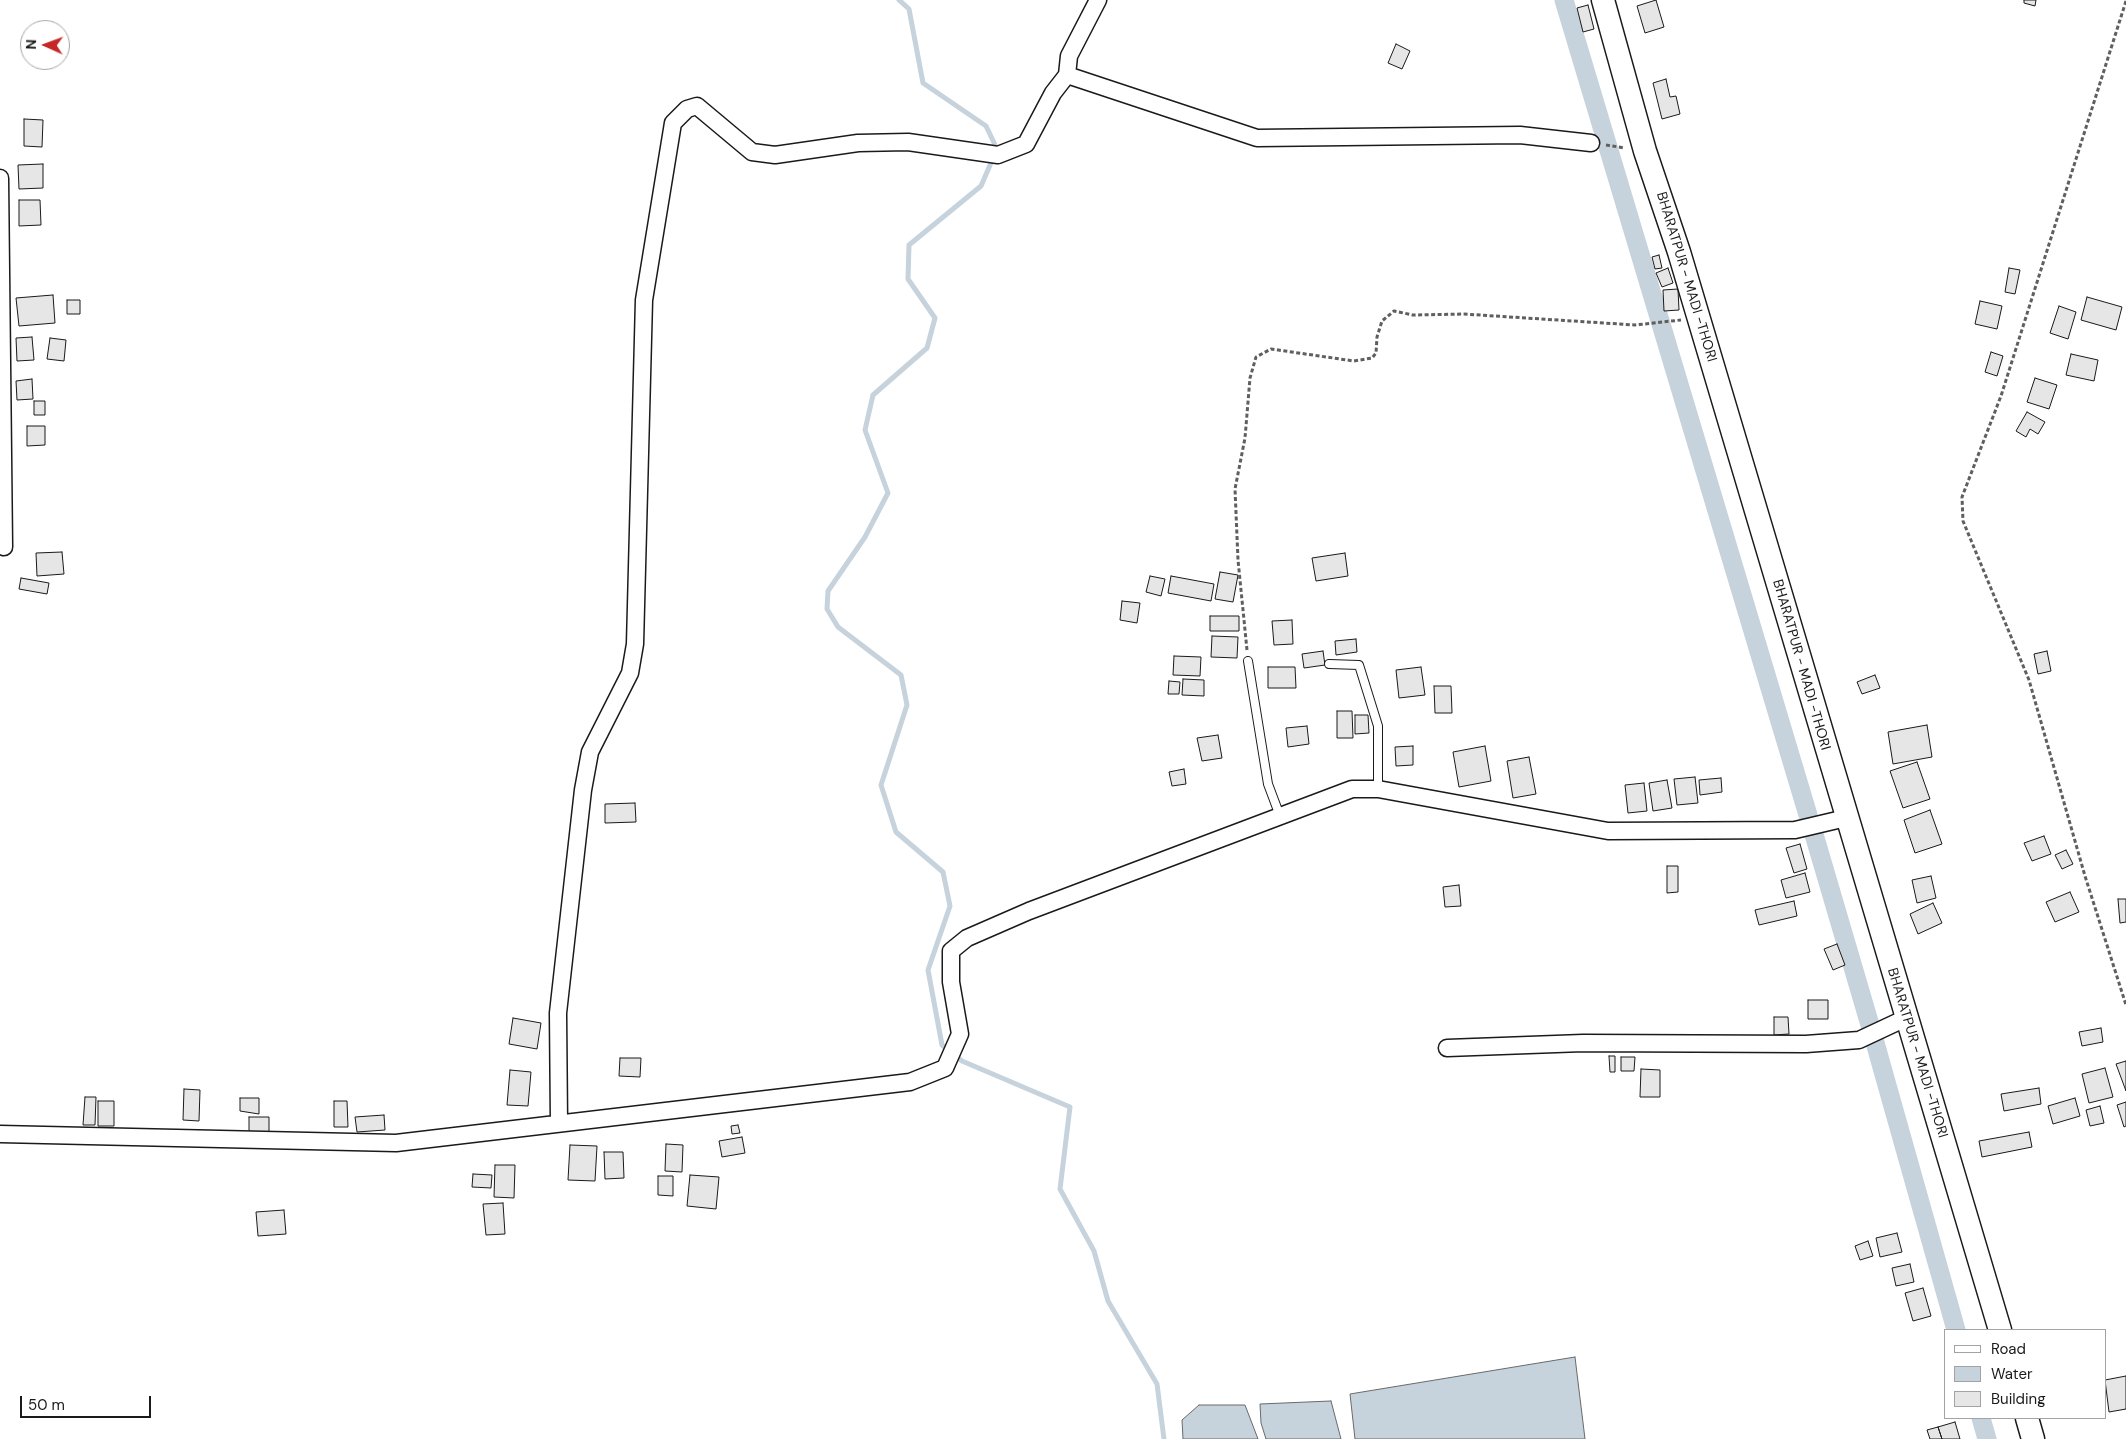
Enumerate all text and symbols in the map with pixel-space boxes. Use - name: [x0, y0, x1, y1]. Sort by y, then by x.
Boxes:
- north arrow: [20, 20, 70, 70]
- text: N: [22, 39, 40, 50]
- street label: BHARATPUR - MADI -THORI: [1652, 190, 1720, 364]
- street label: BHARATPUR - MADI -THORI: [1769, 578, 1833, 752]
- street label: BHARATPUR - MADI -THORI: [1883, 966, 1951, 1140]
- legend: [1944, 1329, 2106, 1419]
- text: Road: [1991, 1339, 2026, 1359]
- text: Water: [1991, 1364, 2032, 1384]
- scale bar: [22, 1386, 154, 1418]
- text: Building: [1991, 1389, 2046, 1409]
- text: 50 m: [28, 1395, 65, 1415]

